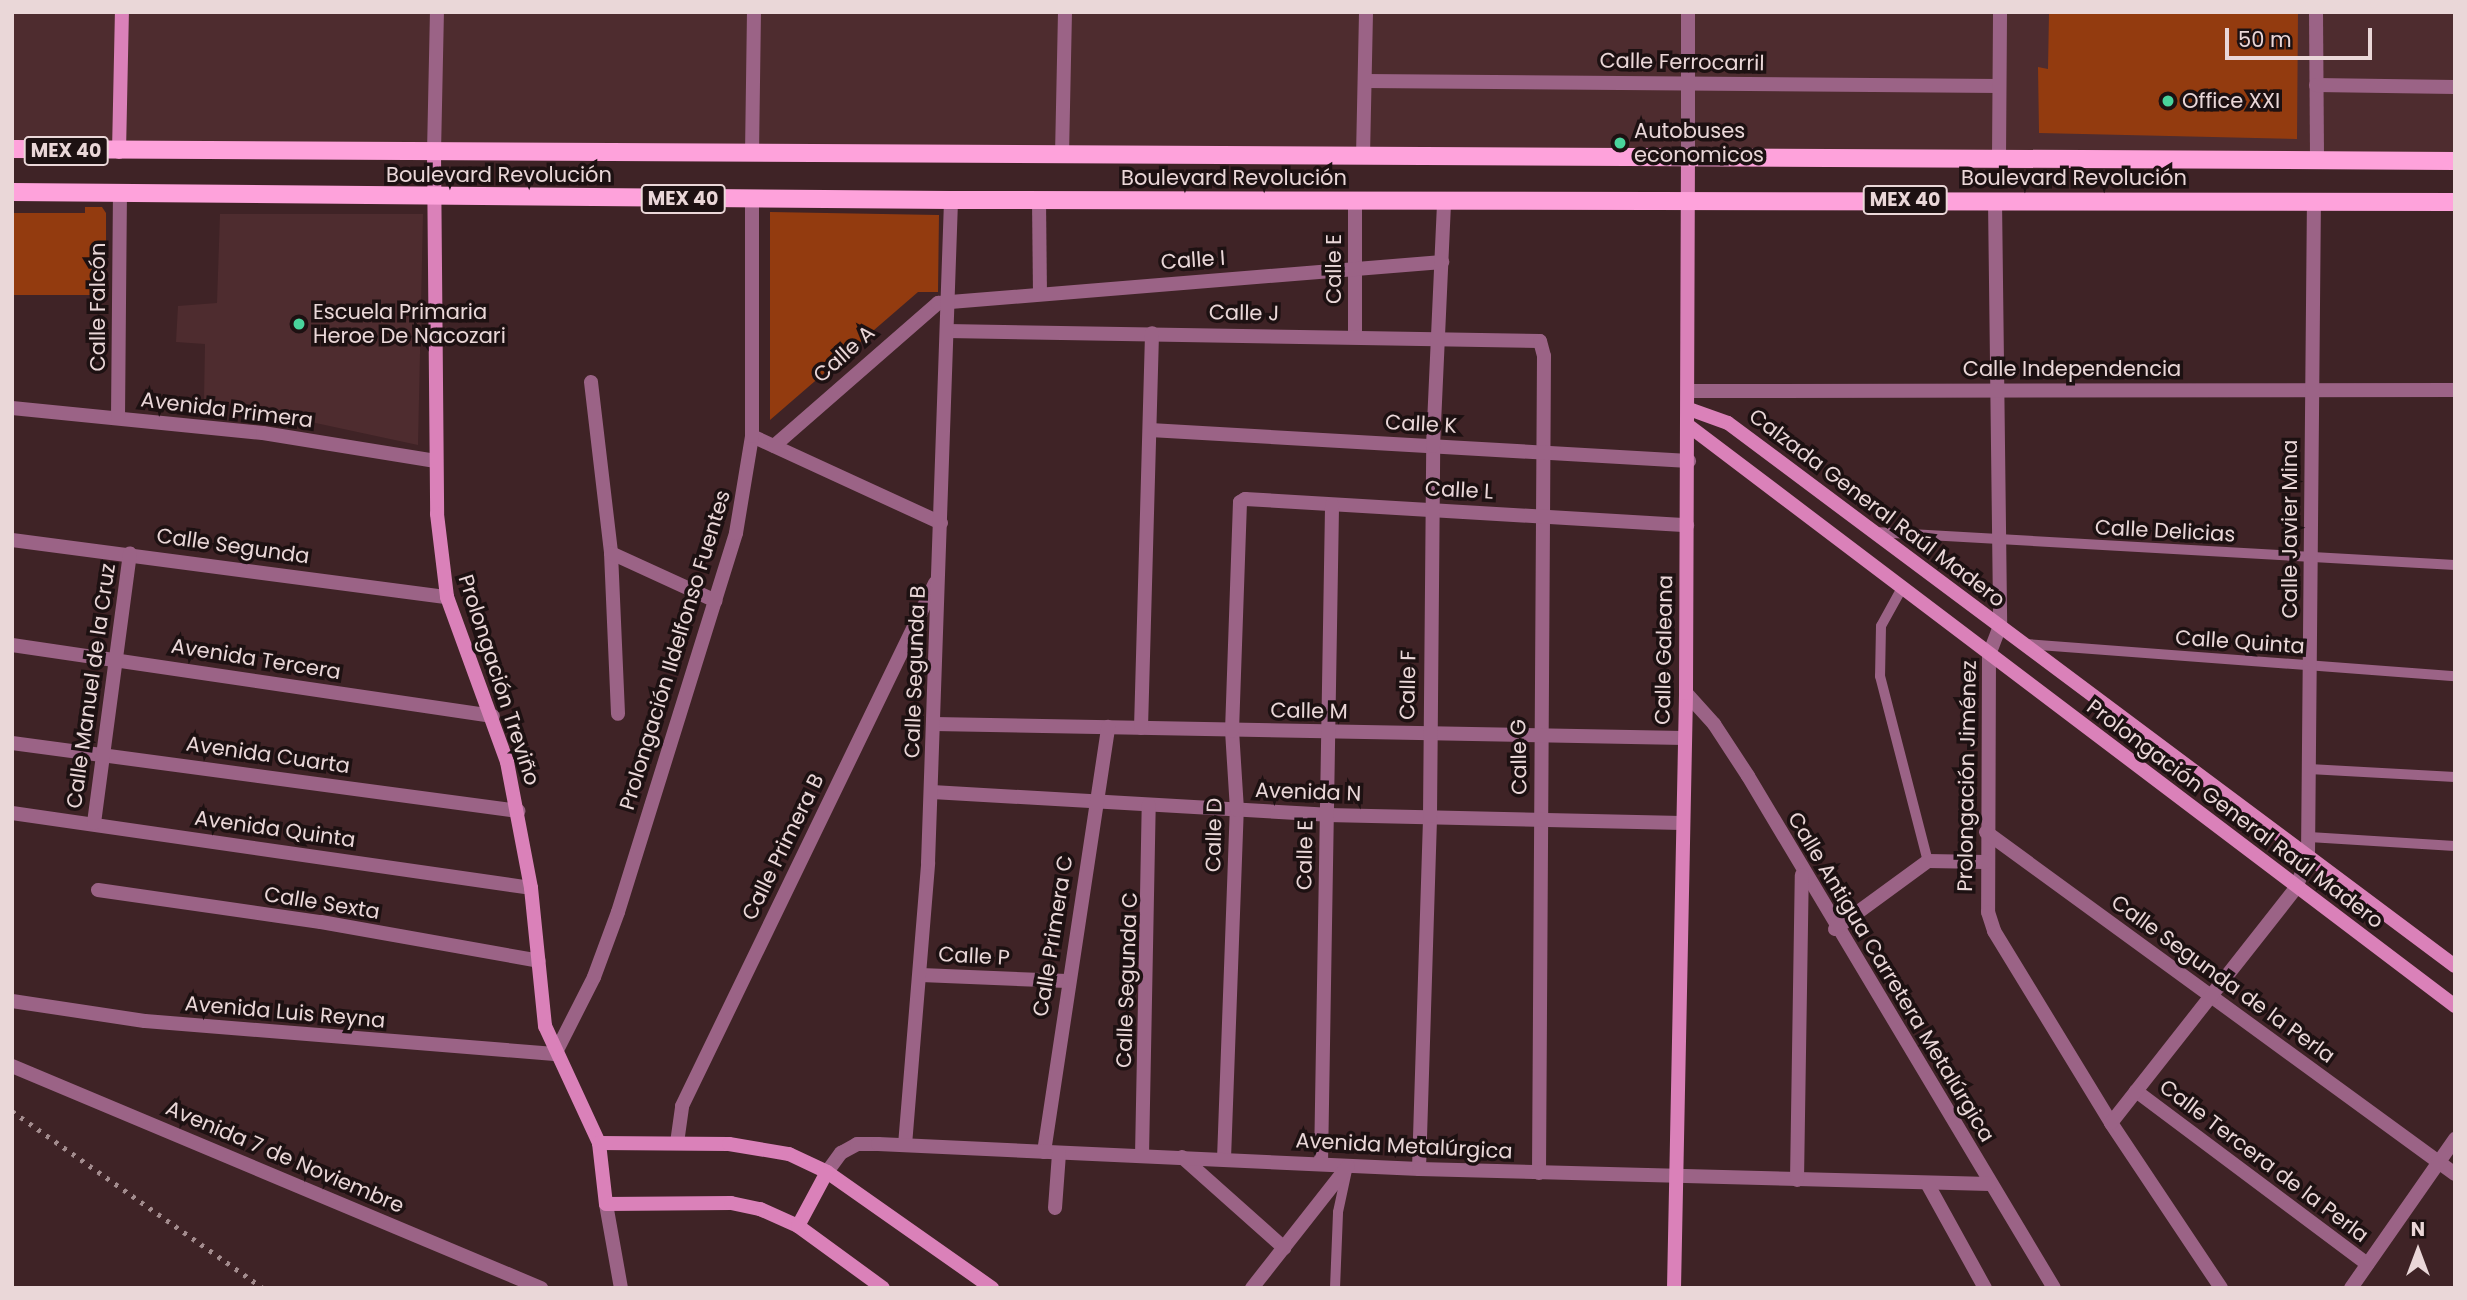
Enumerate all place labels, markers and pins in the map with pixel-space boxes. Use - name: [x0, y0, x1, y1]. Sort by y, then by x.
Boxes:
- place label: Office XXI: [2182, 88, 2280, 114]
- marker: Office XXI: [2160, 93, 2176, 109]
- place label: Autobuses economicos: [1634, 118, 1764, 168]
- marker: Autobuses economicos: [1612, 135, 1628, 151]
- place label: Escuela Primaria Heroe De Nacozari: [313, 299, 506, 349]
- marker: Escuela Primaria Heroe De Nacozari: [291, 316, 307, 332]

